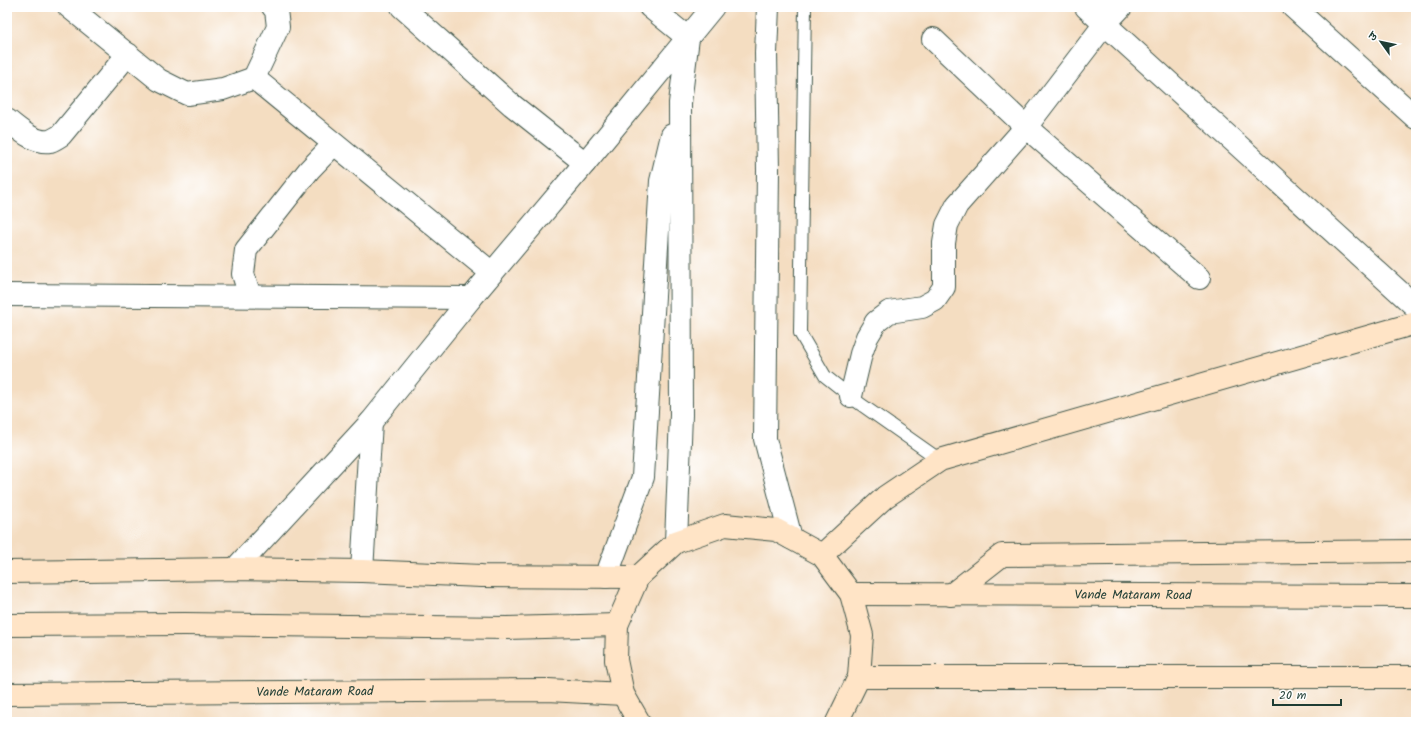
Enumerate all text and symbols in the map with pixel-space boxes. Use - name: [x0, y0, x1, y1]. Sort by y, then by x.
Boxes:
- north arrow: [1361, 22, 1401, 62]
- text: उ: [1364, 28, 1384, 45]
- street label: Vande Mataram Road: [1074, 584, 1192, 606]
- street label: Vande Mataram Road: [256, 681, 374, 703]
- scale bar: [1273, 681, 1341, 707]
- text: 20 m: [1279, 686, 1307, 705]

